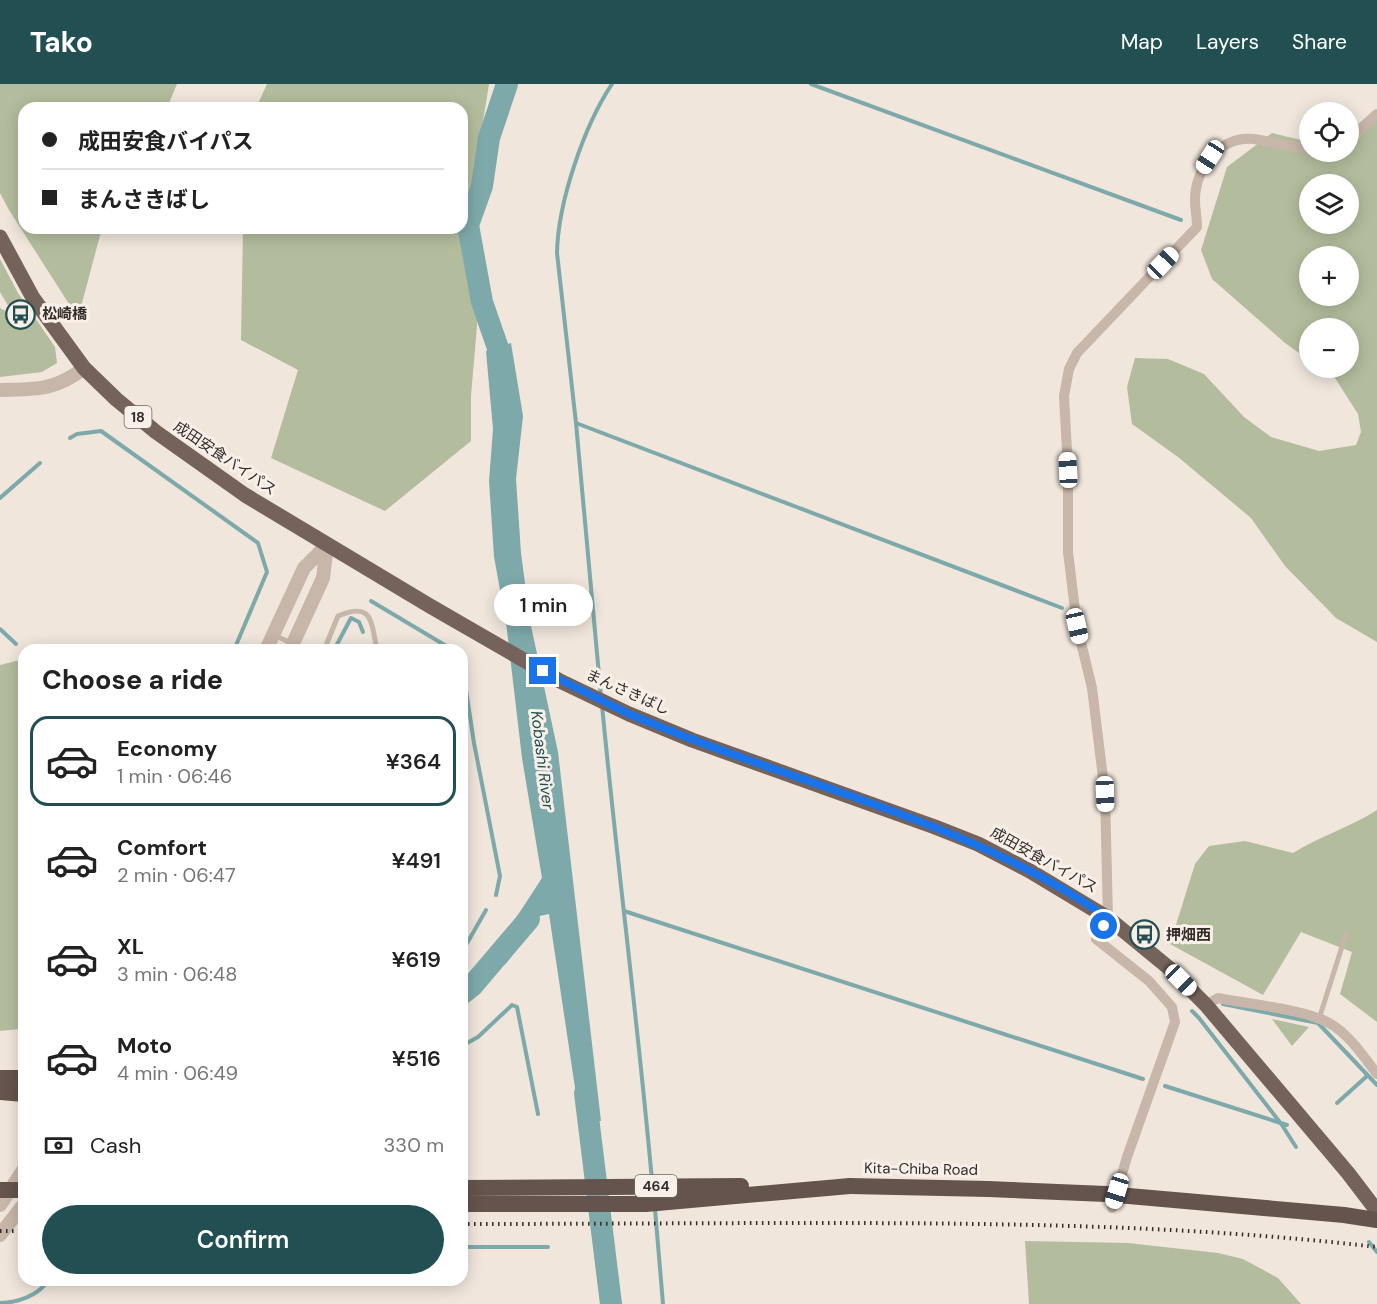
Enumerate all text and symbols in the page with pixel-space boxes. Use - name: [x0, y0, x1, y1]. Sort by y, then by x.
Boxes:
- text: Tako: [30, 24, 93, 61]
- text: Map: [1121, 28, 1163, 56]
- text: Layers: [1196, 28, 1259, 56]
- text: Share: [1292, 28, 1347, 56]
- map controls: [1299, 102, 1359, 378]
- button: locate: [1299, 102, 1359, 162]
- text: 成田安食バイパス: [78, 127, 254, 156]
- car: [1193, 137, 1227, 177]
- button: layers: [1299, 174, 1359, 234]
- text: まんさきばし: [78, 185, 210, 214]
- car: [1144, 244, 1182, 282]
- button: +: [1299, 246, 1359, 306]
- bus stop icon: 松崎橋: [5, 298, 37, 330]
- place label: 松崎橋: [42, 304, 88, 324]
- button: −: [1299, 318, 1359, 378]
- road number: 18: [124, 406, 152, 428]
- street label: 成田安食バイパス: [170, 416, 280, 500]
- car: [1058, 452, 1078, 488]
- callout: 1 min: [494, 584, 592, 626]
- text: 1 min: [520, 592, 567, 618]
- car: [1064, 606, 1090, 646]
- route end: [529, 657, 556, 684]
- text: Choose a ride: [42, 662, 223, 697]
- street label: まんさきばし: [583, 665, 673, 719]
- water label: Kobashi River: [526, 709, 559, 812]
- icon: car: [45, 734, 99, 788]
- text: Economy: [117, 734, 217, 763]
- text: ¥364: [386, 747, 441, 776]
- text: 1 min · 06:46: [117, 763, 232, 789]
- car: [1095, 776, 1115, 812]
- street label: 成田安食バイパス: [987, 822, 1101, 898]
- icon: car: [45, 833, 99, 887]
- text: Comfort: [117, 833, 207, 862]
- text: ¥491: [392, 846, 441, 875]
- text: 2 min · 06:47: [117, 862, 236, 888]
- route start: [1090, 912, 1117, 939]
- bus stop icon: 押畑西: [1129, 919, 1161, 951]
- place label: 押畑西: [1166, 925, 1211, 945]
- icon: car: [45, 932, 99, 986]
- text: XL: [117, 932, 144, 961]
- text: ¥619: [391, 945, 441, 974]
- text: 3 min · 06:48: [117, 961, 237, 987]
- car: [1162, 961, 1200, 999]
- icon: car: [45, 1031, 99, 1085]
- text: Moto: [117, 1031, 172, 1060]
- text: ¥516: [392, 1044, 441, 1073]
- text: 4 min · 06:49: [117, 1060, 238, 1086]
- icon: cash: [42, 1129, 75, 1162]
- text: Cash: [90, 1131, 141, 1160]
- text: 330 m: [384, 1132, 444, 1158]
- street label: Kita-Chiba Road: [864, 1158, 978, 1180]
- car: [1103, 1171, 1131, 1211]
- road number: 464: [635, 1175, 677, 1197]
- button: Confirm: [42, 1205, 444, 1274]

